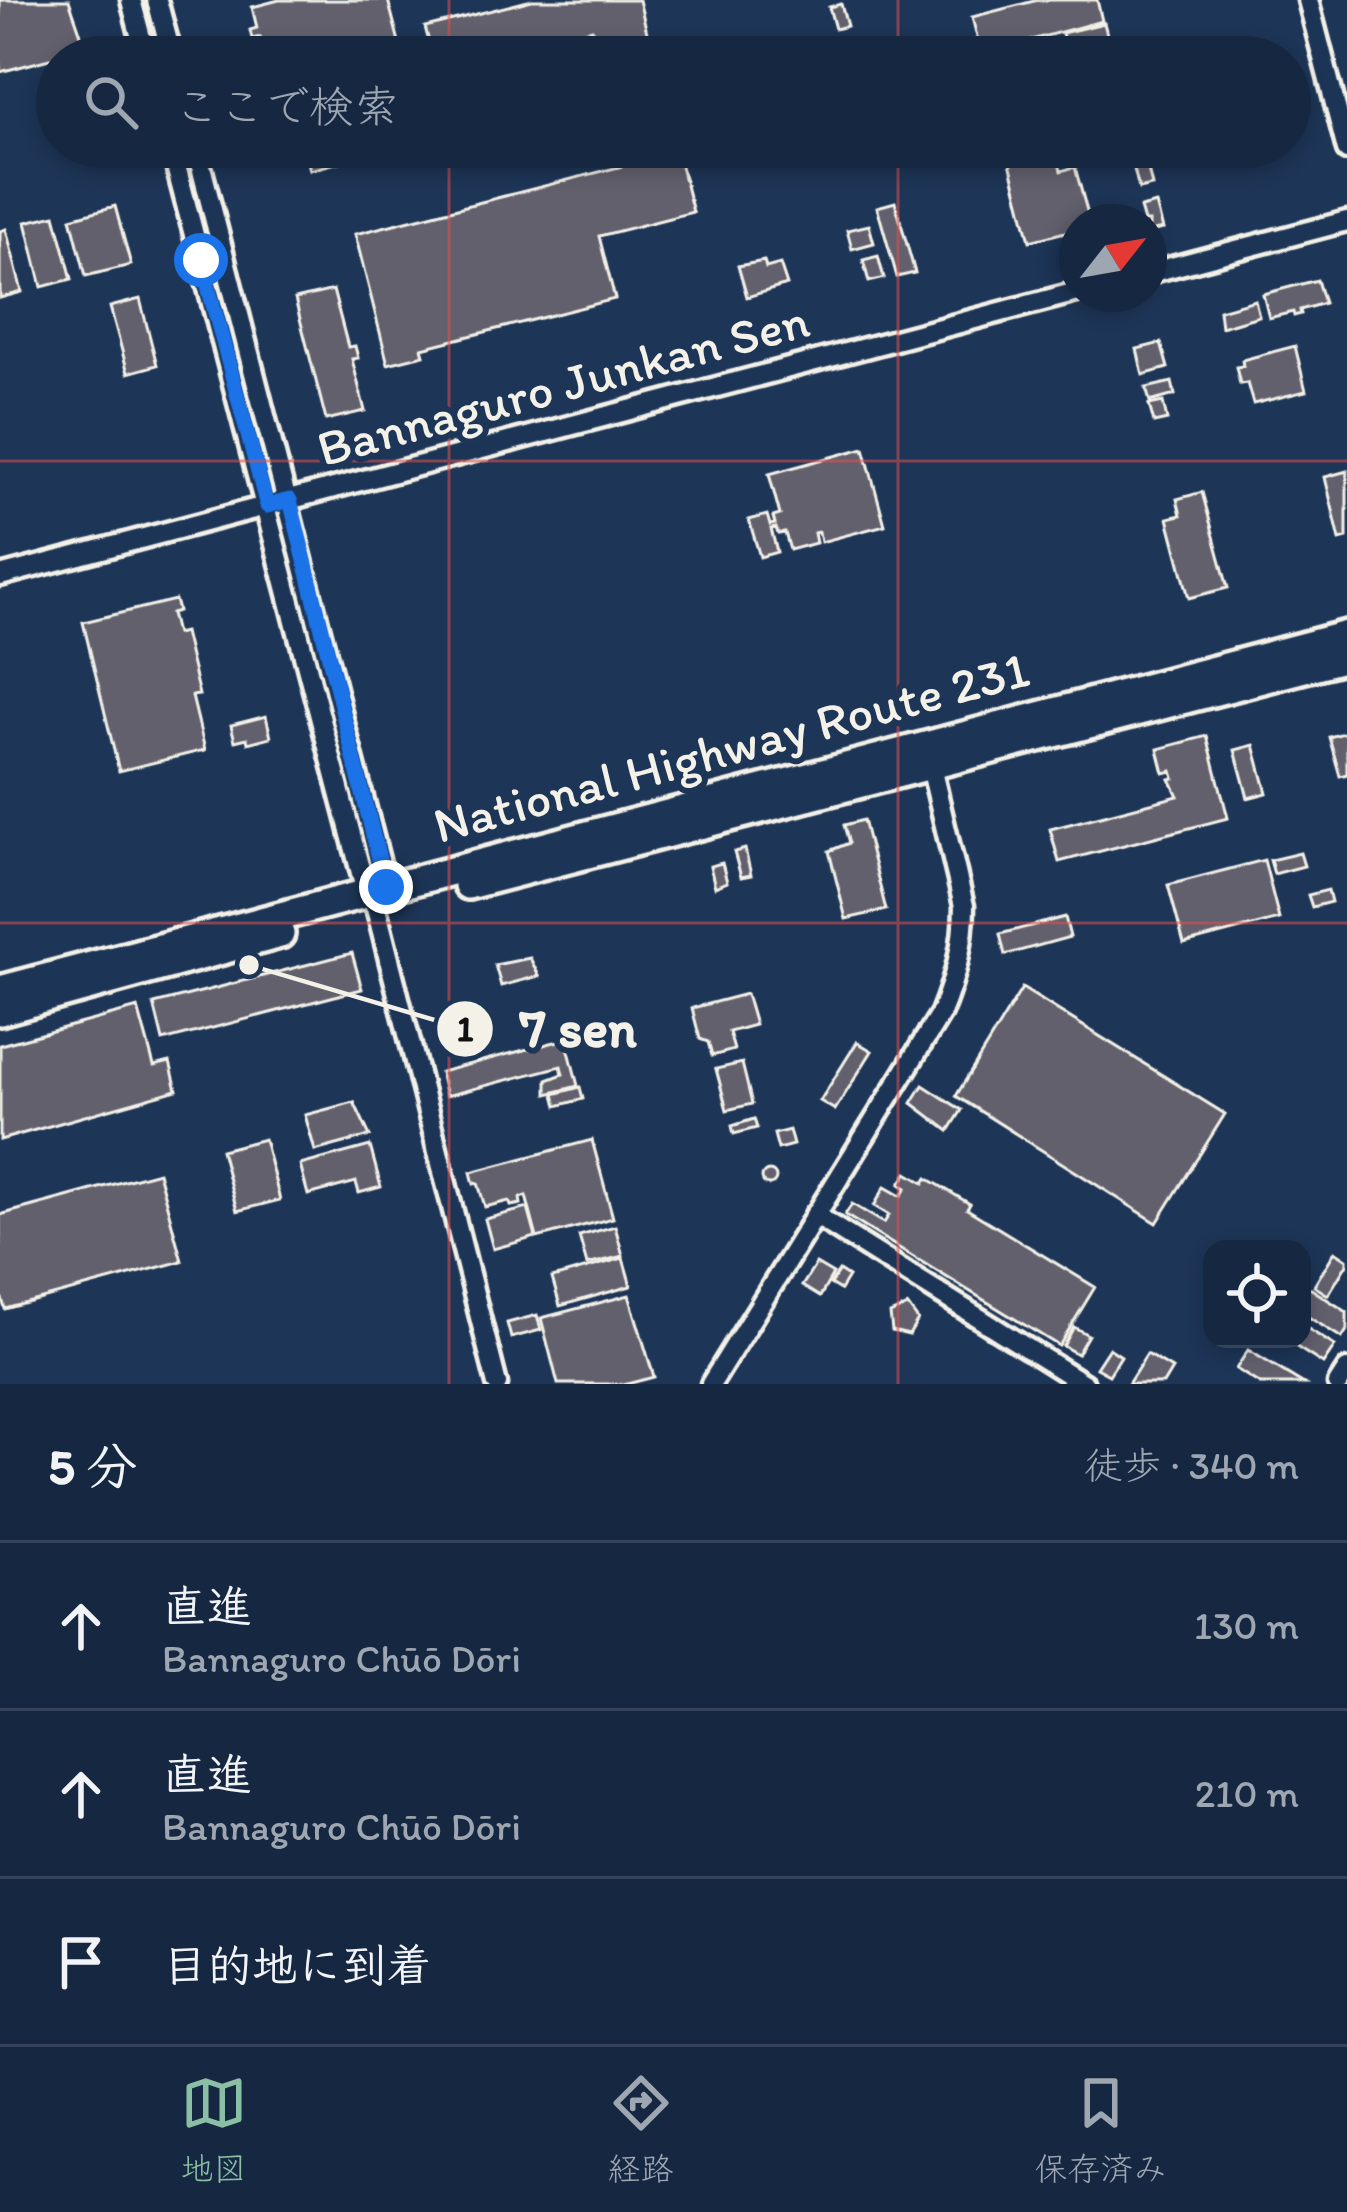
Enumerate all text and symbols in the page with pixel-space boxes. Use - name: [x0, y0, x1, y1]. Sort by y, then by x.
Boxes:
- search box: [36, 36, 1311, 168]
- icon: search: [78, 69, 144, 135]
- text: ここで検索: [174, 79, 399, 133]
- north arrow: [1059, 204, 1167, 312]
- route start: [174, 233, 228, 287]
- street label: Bannaguro Junkan Sen: [311, 289, 815, 479]
- street label: National Highway Route 231: [427, 638, 1035, 856]
- route end: [359, 860, 413, 914]
- callout: 7 sen: [435, 984, 661, 1074]
- text: 7 sen: [518, 996, 637, 1061]
- text: 1: [457, 1007, 474, 1050]
- map controls: [1203, 1240, 1311, 1348]
- button: locate: [1203, 1240, 1311, 1348]
- text: 5 分: [48, 1436, 137, 1497]
- text: 徒歩 · 340 m: [1084, 1442, 1299, 1489]
- text: 直進: [162, 1579, 252, 1633]
- icon: ahead: [48, 1593, 114, 1659]
- text: 130 m: [1194, 1602, 1299, 1649]
- text: Bannaguro Chūō Dōri: [162, 1635, 521, 1682]
- text: 直進: [162, 1747, 252, 1801]
- icon: ahead: [48, 1761, 114, 1827]
- text: 210 m: [1195, 1770, 1299, 1817]
- text: Bannaguro Chūō Dōri: [162, 1803, 521, 1850]
- icon: arrive: [48, 1929, 114, 1995]
- text: 目的地に到着: [162, 1938, 432, 1992]
- tab: 地図: [181, 2070, 247, 2190]
- tab: 経路: [608, 2070, 674, 2190]
- tab: 保存済み: [1035, 2070, 1167, 2190]

